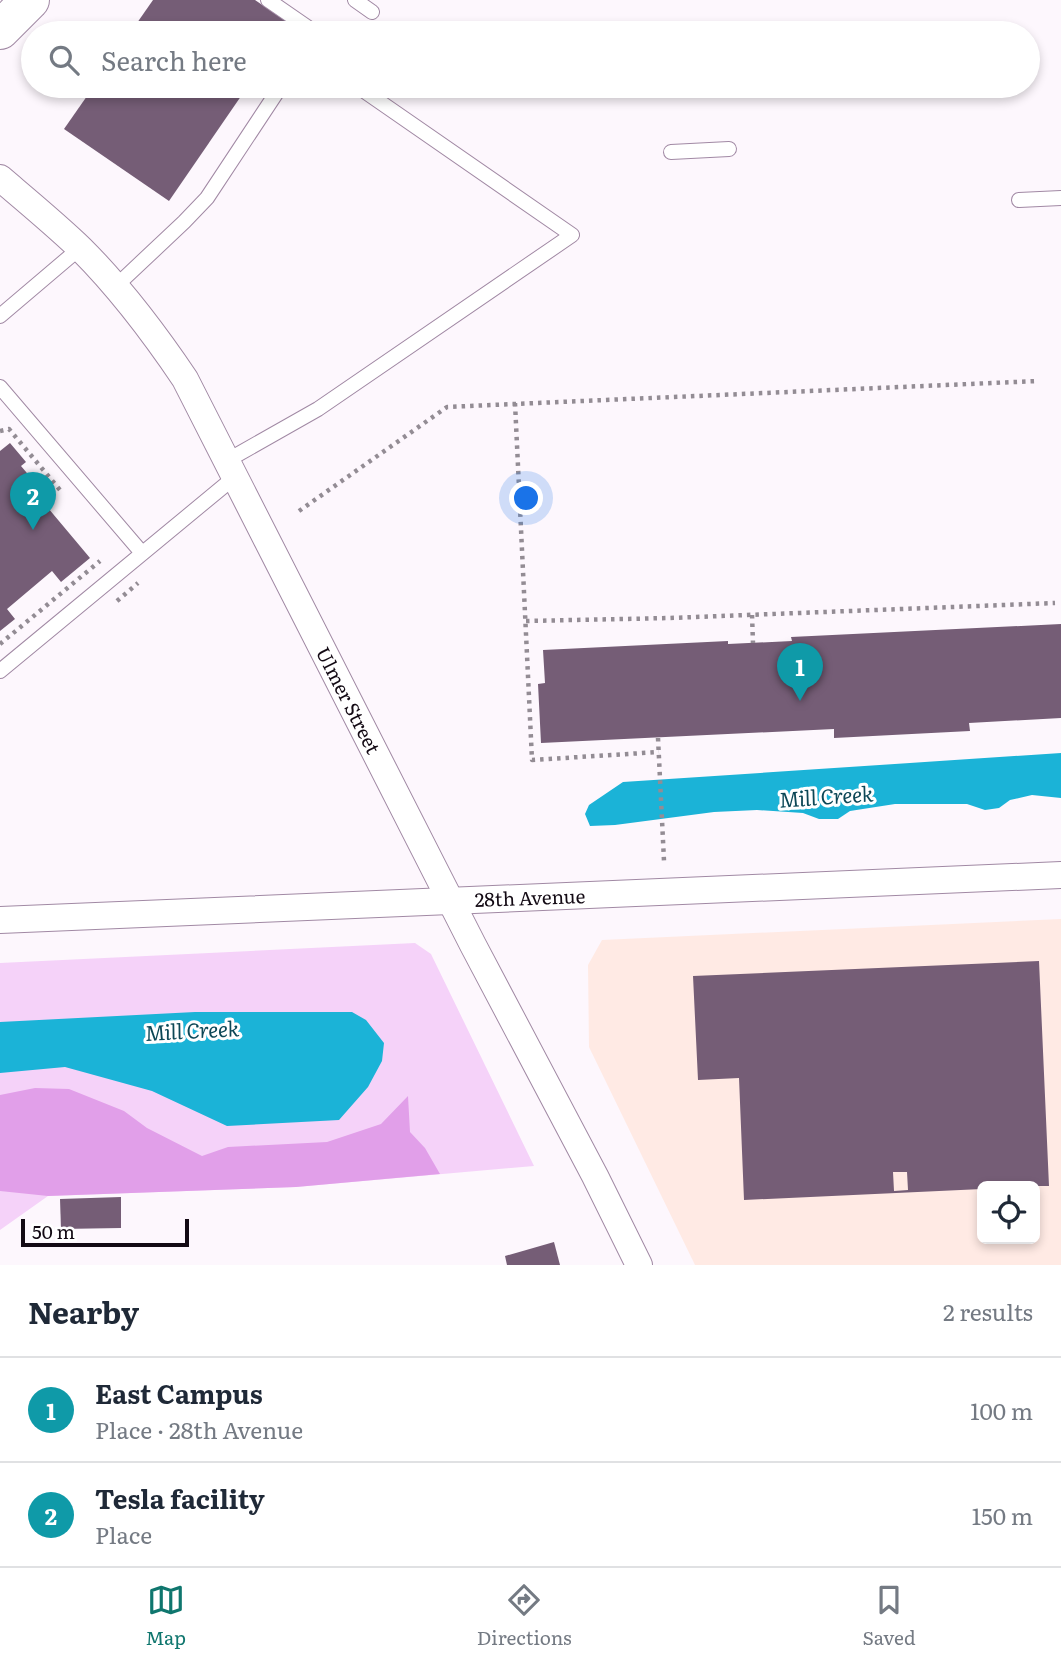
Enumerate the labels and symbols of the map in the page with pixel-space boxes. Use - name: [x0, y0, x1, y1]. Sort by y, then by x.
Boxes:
- pin: 2: [10, 472, 56, 530]
- your location: [509, 481, 543, 515]
- street label: Ulmer Street: [310, 642, 388, 759]
- pin: 1: [777, 643, 823, 701]
- water label: Mill Creek: [778, 776, 875, 814]
- street label: 28th Avenue: [474, 881, 586, 913]
- water label: Mill Creek: [144, 1011, 240, 1047]
- scale bar: [21, 1216, 189, 1248]

